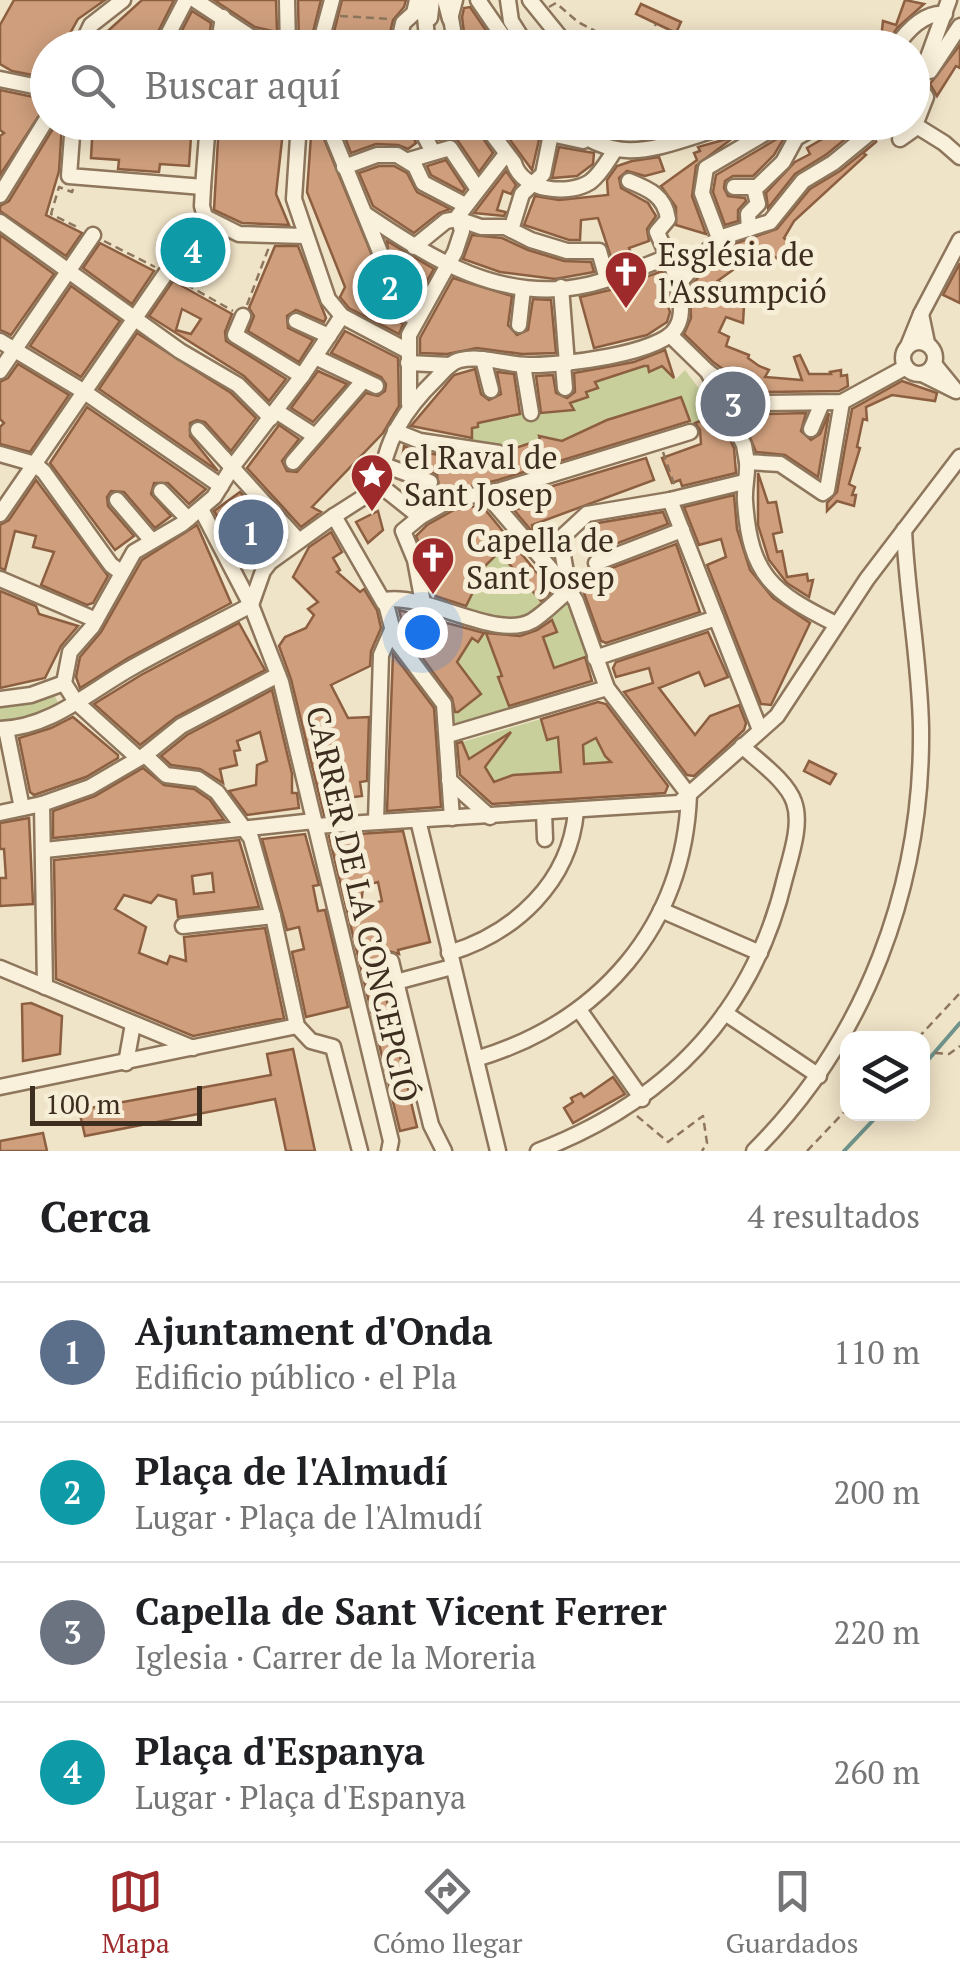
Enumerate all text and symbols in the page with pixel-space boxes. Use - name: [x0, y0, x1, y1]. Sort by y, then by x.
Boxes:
- search box: [30, 30, 930, 140]
- icon: search: [65, 58, 120, 113]
- text: Buscar aquí: [145, 60, 341, 110]
- pin: 4: [160, 212, 226, 288]
- place label: Església de l'Assumpció: [658, 233, 827, 312]
- church icon: Església de l'Assumpció: [603, 249, 649, 310]
- pin: 2: [358, 250, 422, 324]
- pin: 3: [700, 366, 766, 442]
- place label: el Raval de Sant Josep: [404, 436, 558, 515]
- place icon: el Raval de Sant Josep: [349, 452, 395, 513]
- pin: 1: [218, 494, 284, 570]
- place label: Capella de Sant Josep: [466, 519, 615, 598]
- church icon: Capella de Sant Josep: [410, 535, 456, 596]
- your location: [397, 607, 448, 658]
- street label: CARRER DE LA CONCEPCIÓ: [297, 702, 429, 1106]
- map controls: [840, 1031, 930, 1121]
- button: layers: [840, 1031, 930, 1121]
- scale bar: [30, 1081, 202, 1126]
- text: 100 m: [45, 1085, 121, 1122]
- text: Cerca: [40, 1188, 151, 1244]
- text: 4 resultados: [748, 1195, 920, 1237]
- text: Ajuntament d'Onda: [135, 1306, 493, 1356]
- text: 1: [63, 1331, 82, 1373]
- text: 110 m: [833, 1331, 920, 1373]
- text: Edificio público · el Pla: [135, 1356, 457, 1398]
- text: Plaça de l'Almudí: [135, 1446, 448, 1496]
- text: 2: [63, 1471, 82, 1513]
- text: 200 m: [833, 1471, 920, 1513]
- text: Lugar · Plaça de l'Almudí: [135, 1496, 482, 1538]
- text: Capella de Sant Vicent Ferrer: [135, 1586, 667, 1636]
- text: 3: [63, 1611, 82, 1653]
- text: 220 m: [833, 1611, 920, 1653]
- text: Iglesia · Carrer de la Moreria: [135, 1636, 536, 1678]
- text: Plaça d'Espanya: [135, 1726, 425, 1776]
- text: 4: [63, 1751, 82, 1793]
- text: 260 m: [833, 1751, 920, 1793]
- text: Lugar · Plaça d'Espanya: [135, 1776, 466, 1818]
- tab: Mapa: [101, 1864, 170, 1961]
- tab: Cómo llegar: [373, 1864, 523, 1961]
- tab: Guardados: [725, 1864, 859, 1961]

